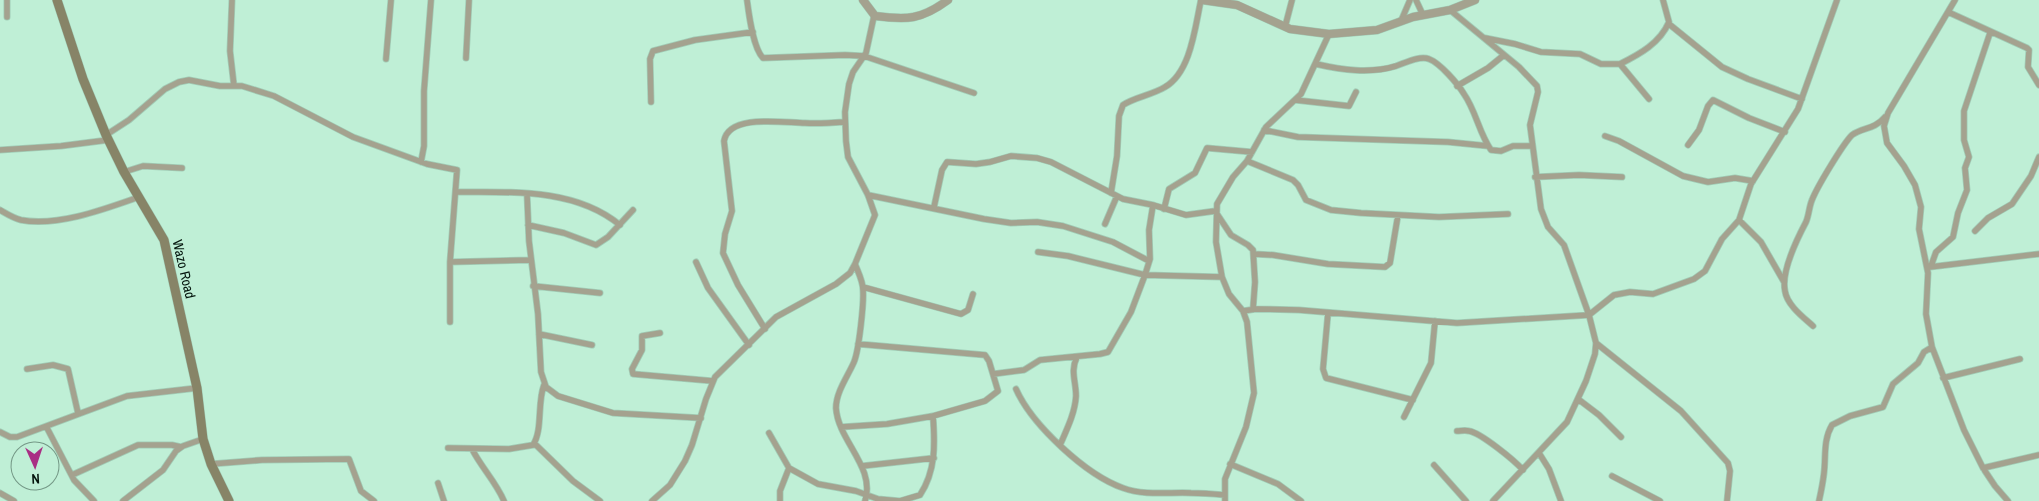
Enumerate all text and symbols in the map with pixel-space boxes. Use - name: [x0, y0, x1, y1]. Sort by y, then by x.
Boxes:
- street label: Wazo Road: [169, 238, 199, 300]
- north arrow: [10, 441, 60, 491]
- text: N: [31, 470, 40, 488]

